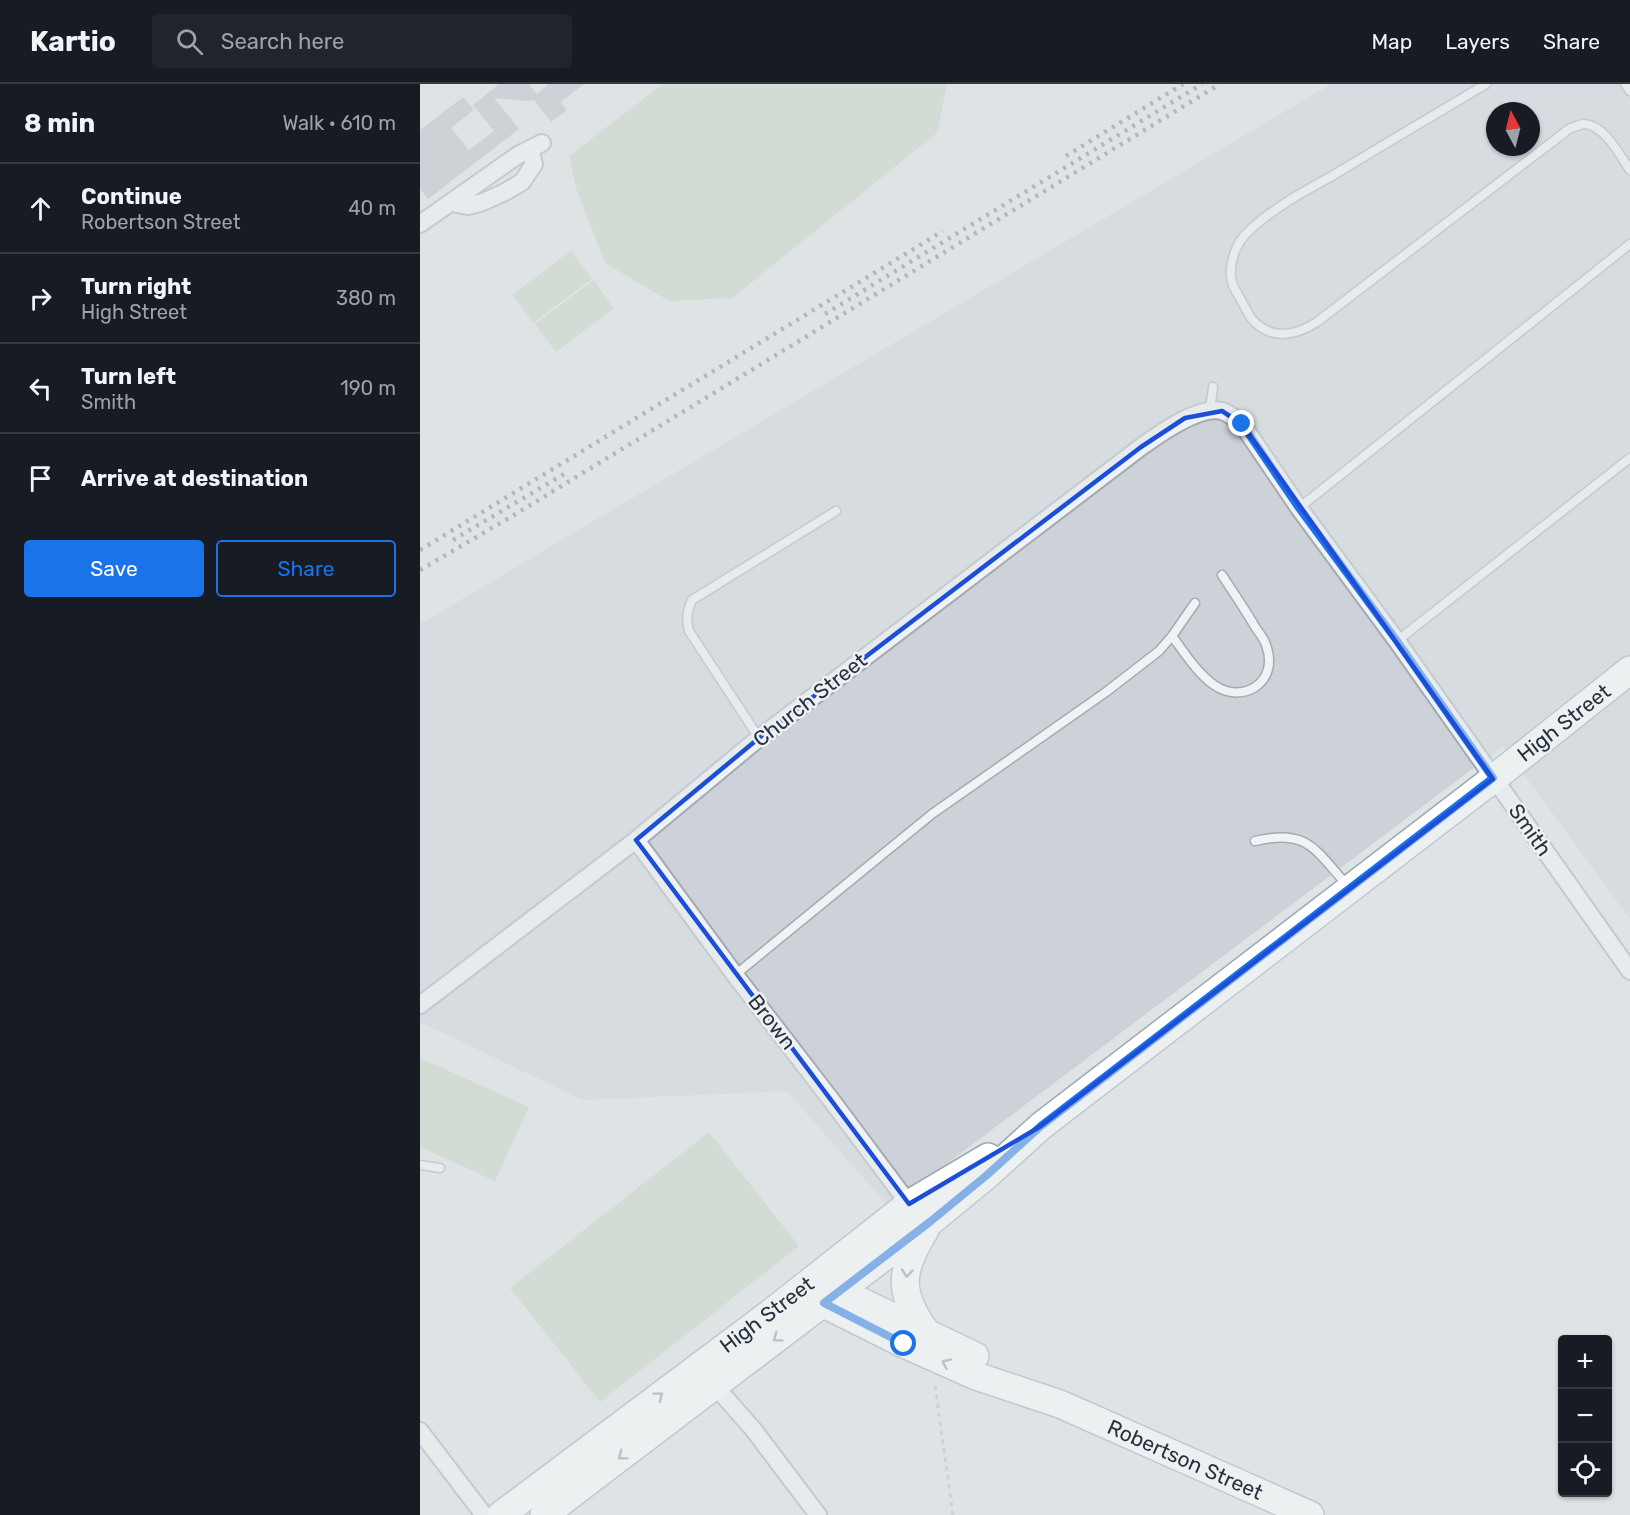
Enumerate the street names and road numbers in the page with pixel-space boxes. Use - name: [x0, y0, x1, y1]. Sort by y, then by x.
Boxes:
- street label: Church Street: [748, 647, 872, 752]
- street label: High Street: [1512, 679, 1615, 767]
- street label: Smith: [1504, 799, 1557, 861]
- street label: Brown: [743, 989, 802, 1054]
- street label: High Street: [715, 1271, 819, 1358]
- street label: Robertson Street: [1104, 1414, 1267, 1505]

